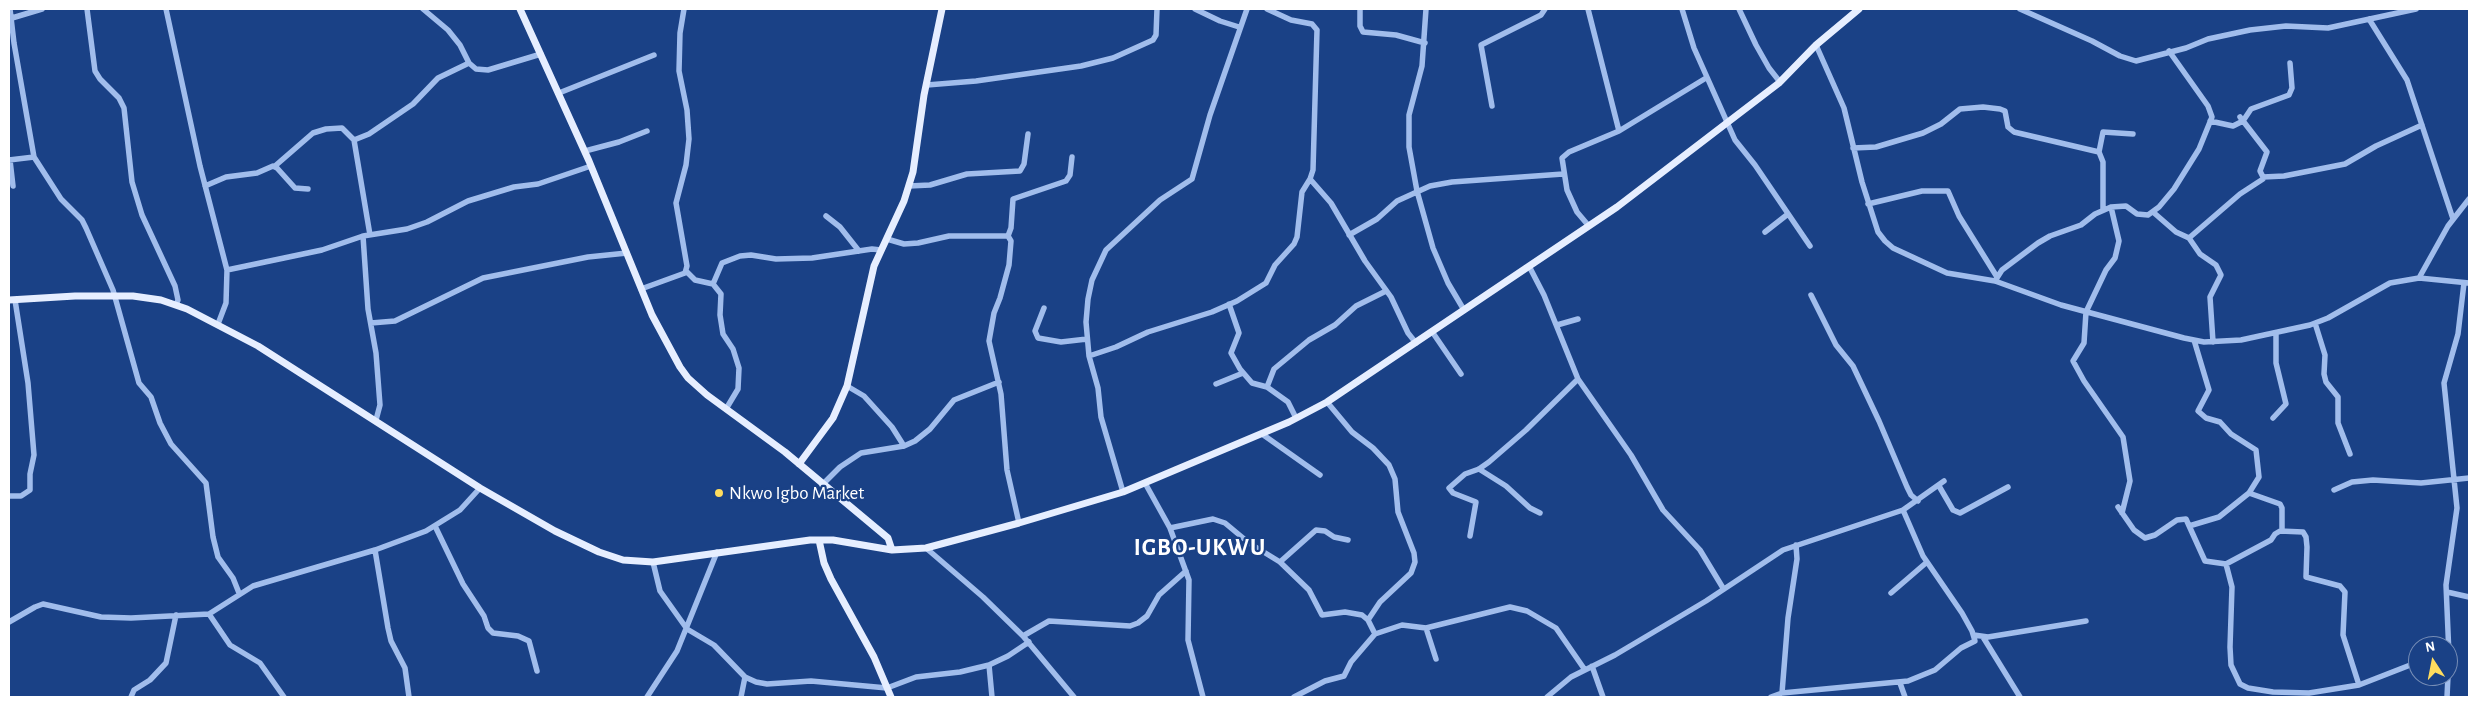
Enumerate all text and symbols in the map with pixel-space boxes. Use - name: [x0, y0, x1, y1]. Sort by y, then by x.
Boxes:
- place label: Nkwo Igbo Market: [729, 482, 864, 504]
- marker: Nkwo Igbo Market: [713, 487, 725, 499]
- district label: IGBO-UKWU: [1133, 534, 1267, 562]
- north arrow: [2408, 636, 2458, 686]
- text: N: [2424, 639, 2436, 655]

